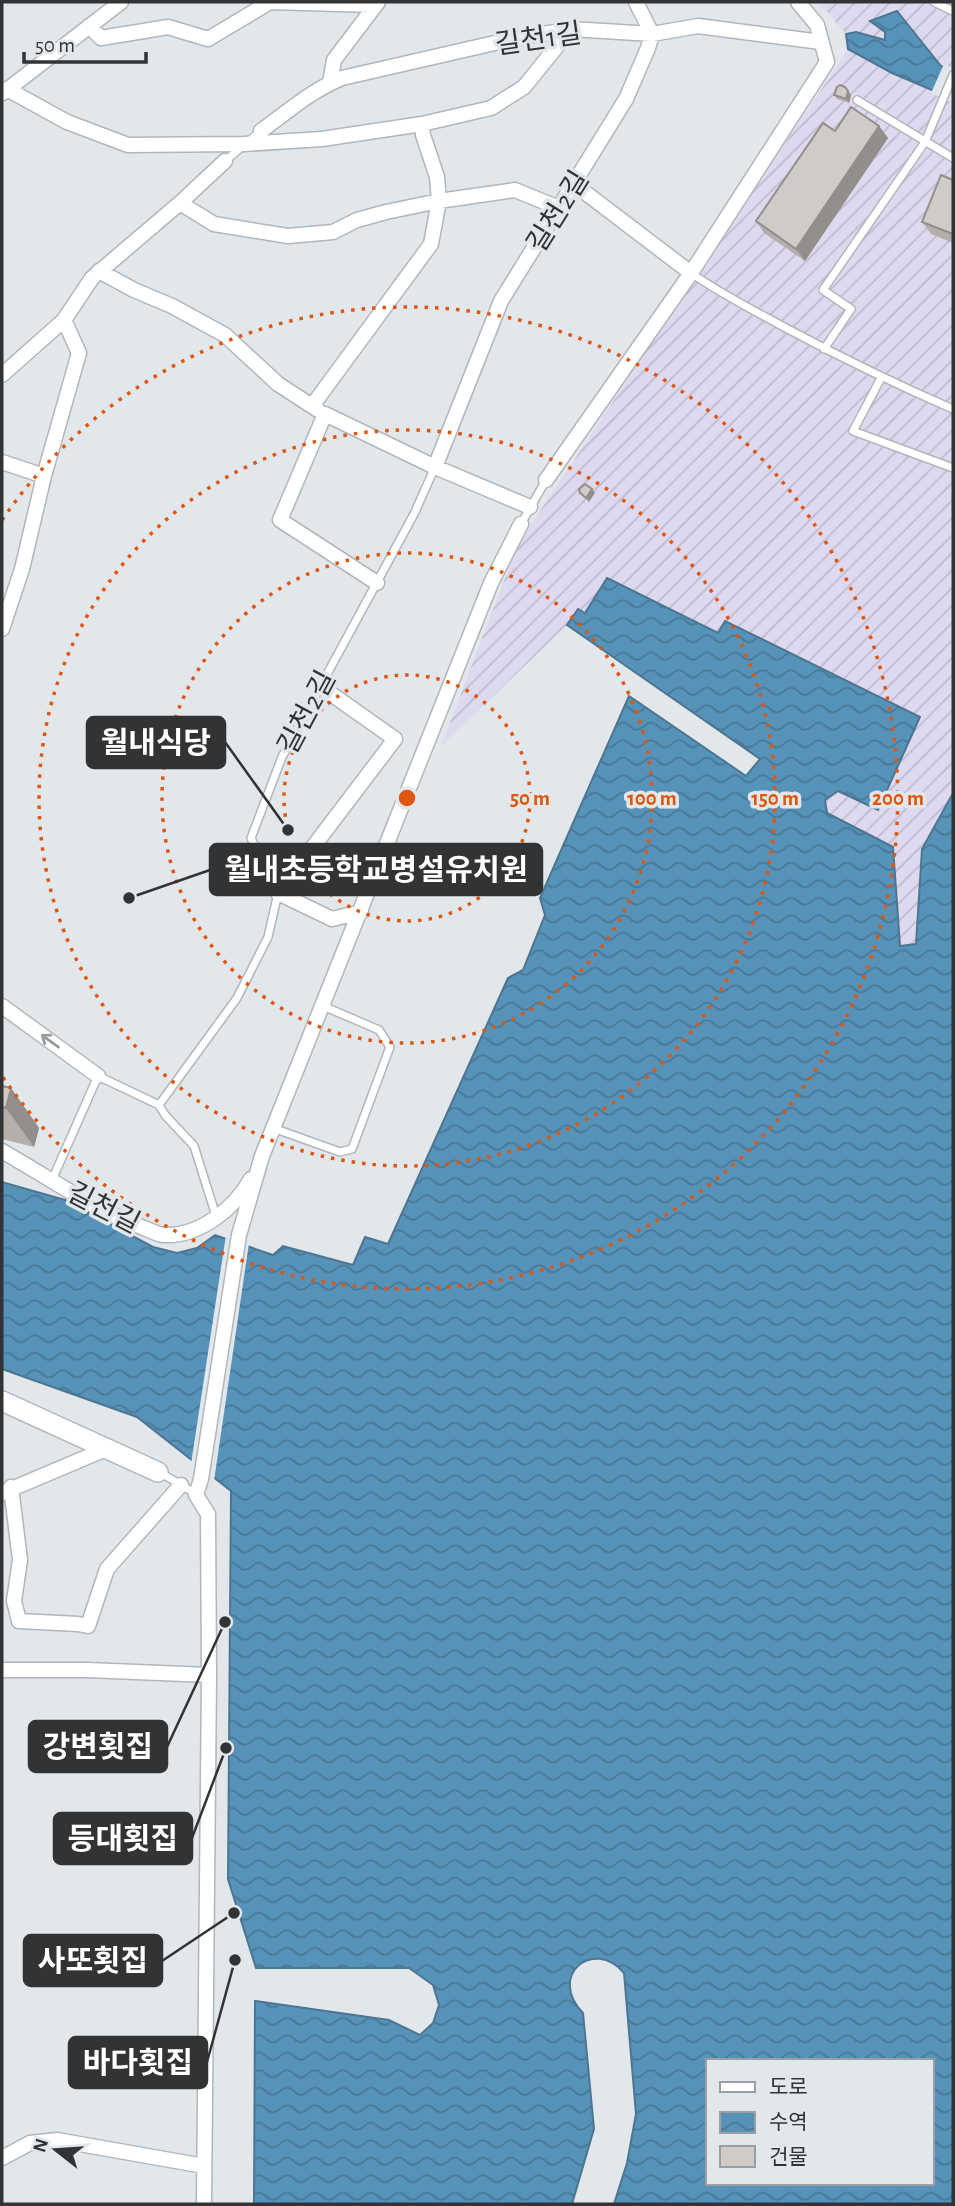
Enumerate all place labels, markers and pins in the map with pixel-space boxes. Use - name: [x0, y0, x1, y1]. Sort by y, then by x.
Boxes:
- callout: 월내식당: [87, 717, 225, 768]
- centre of rings: [395, 786, 419, 810]
- callout: 월내초등학교병설유치원: [210, 844, 542, 895]
- callout: 강변횟집: [29, 1721, 167, 1772]
- callout: 등대횟집: [54, 1813, 192, 1864]
- callout: 사또횟집: [24, 1935, 162, 1986]
- callout: 바다횟집: [69, 2037, 207, 2088]

